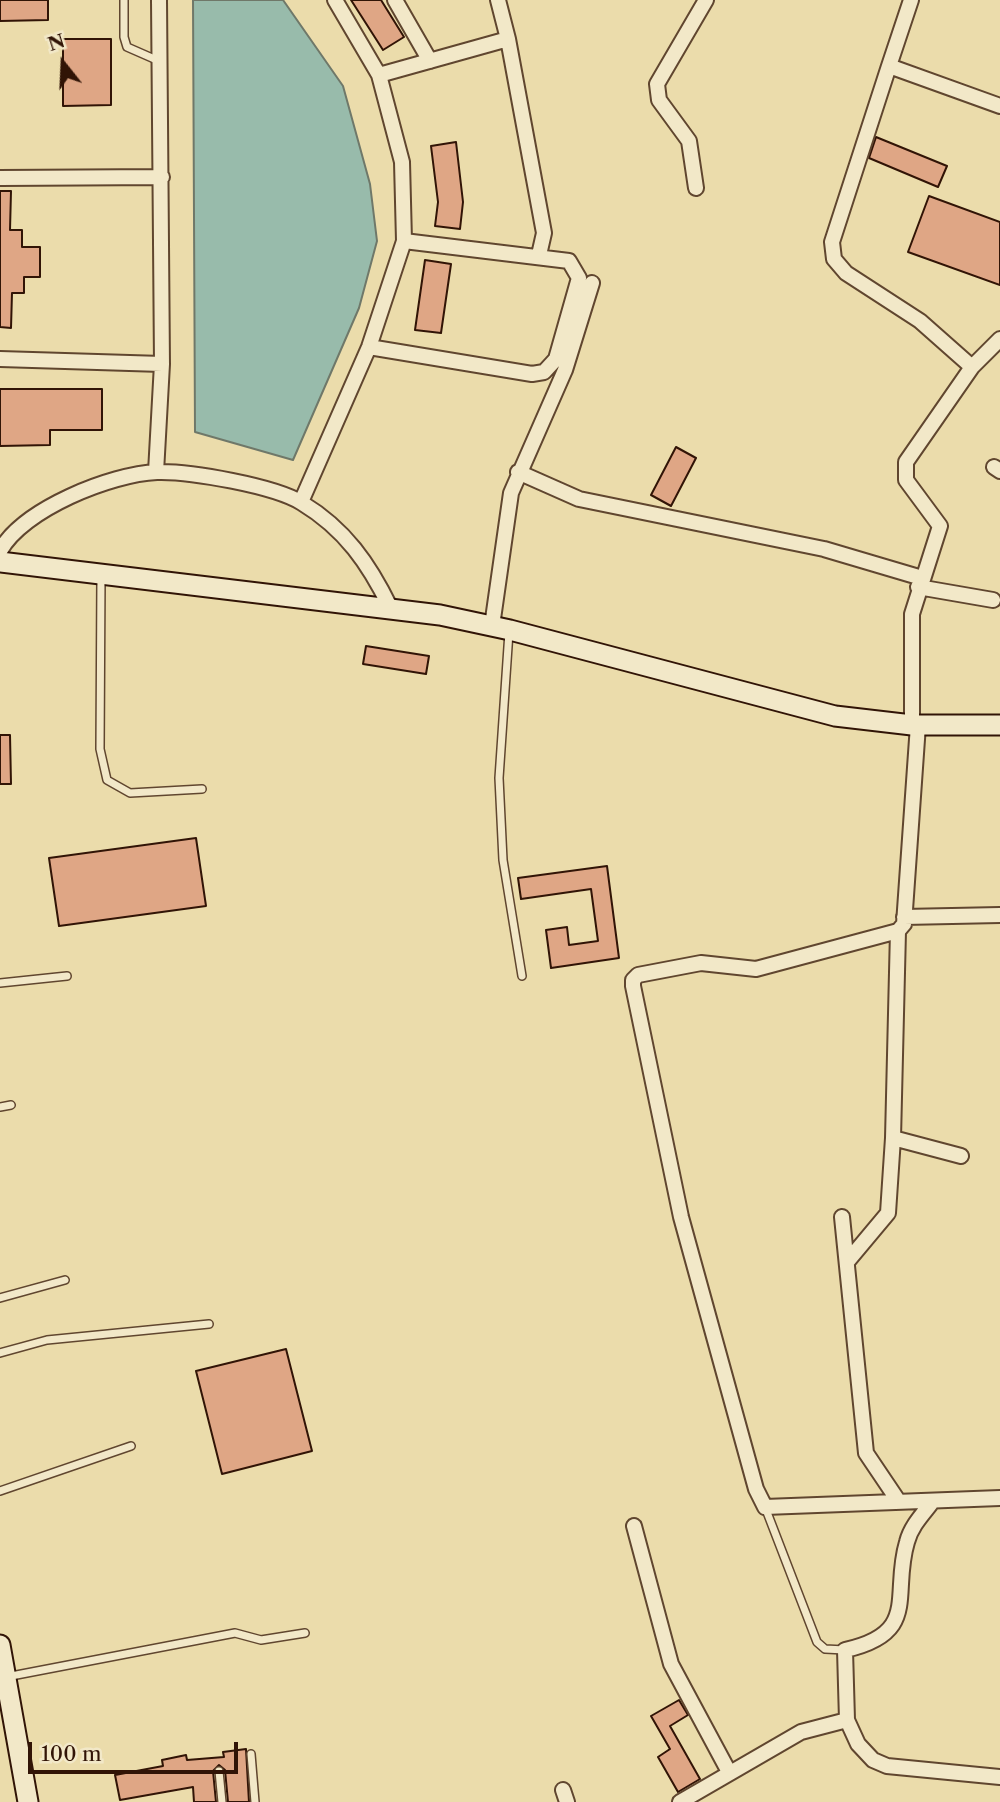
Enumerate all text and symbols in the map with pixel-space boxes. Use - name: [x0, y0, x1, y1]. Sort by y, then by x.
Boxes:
- north arrow: [28, 28, 98, 98]
- text: N: [45, 29, 68, 56]
- scale bar: [32, 1728, 242, 1772]
- text: 100 m: [41, 1741, 102, 1766]

